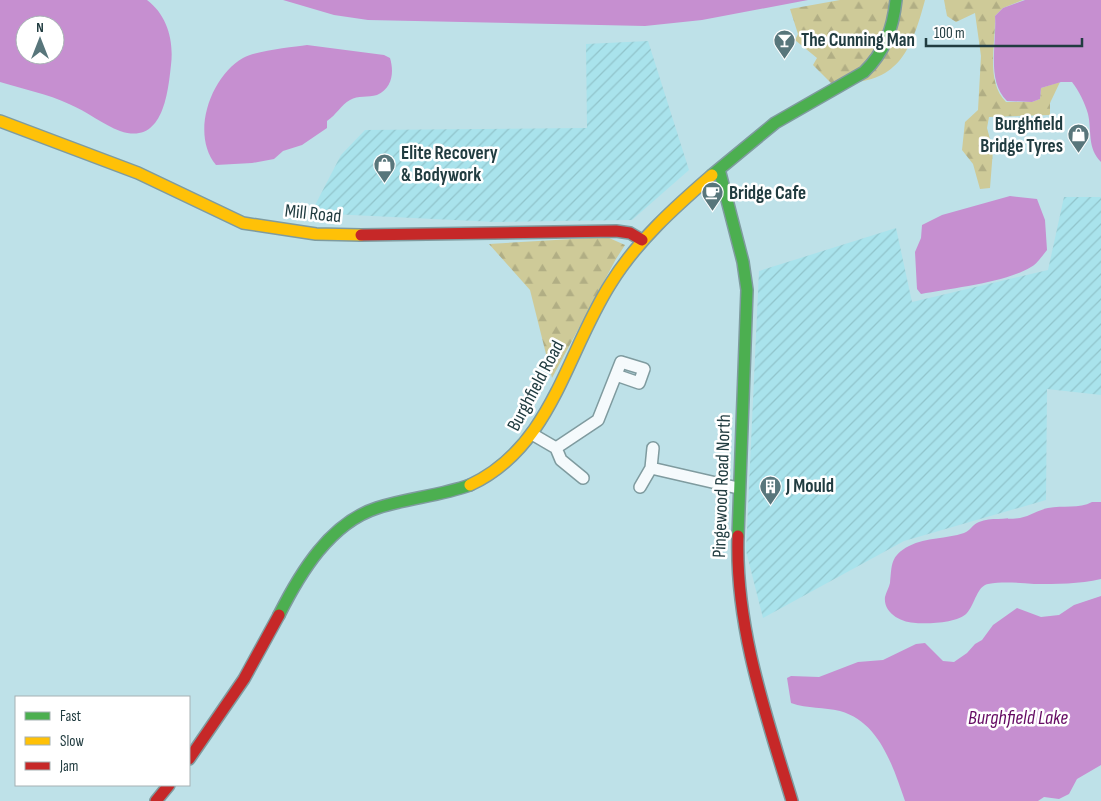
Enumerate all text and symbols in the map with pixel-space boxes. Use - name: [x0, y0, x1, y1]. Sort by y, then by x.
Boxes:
- north arrow: [15, 15, 65, 65]
- scale bar: [926, 15, 1082, 47]
- text: N: [36, 19, 44, 36]
- text: 100 m: [934, 24, 965, 43]
- bar icon: The Cunning Man: [773, 28, 797, 59]
- place label: The Cunning Man: [801, 29, 915, 52]
- place label: Burghfield Bridge Tyres: [980, 113, 1063, 158]
- shop icon: Burghfield Bridge Tyres: [1067, 123, 1091, 154]
- place label: Elite Recovery & Bodywork: [401, 142, 498, 187]
- shop icon: Elite Recovery & Bodywork: [373, 152, 397, 183]
- cafe icon: Bridge Cafe: [701, 181, 725, 212]
- place label: Bridge Cafe: [729, 182, 806, 205]
- street label: Mill Road: [284, 200, 342, 228]
- street label: Burghfield Road: [503, 337, 569, 435]
- street label: Pingewood Road North: [708, 414, 736, 558]
- building icon: J Mould: [758, 474, 782, 505]
- place label: J Mould: [785, 475, 834, 498]
- legend: [15, 696, 190, 786]
- water label: Burghfield Lake: [968, 706, 1068, 730]
- text: Fast: [60, 707, 82, 726]
- text: Slow: [60, 732, 84, 751]
- text: Jam: [59, 757, 78, 776]

